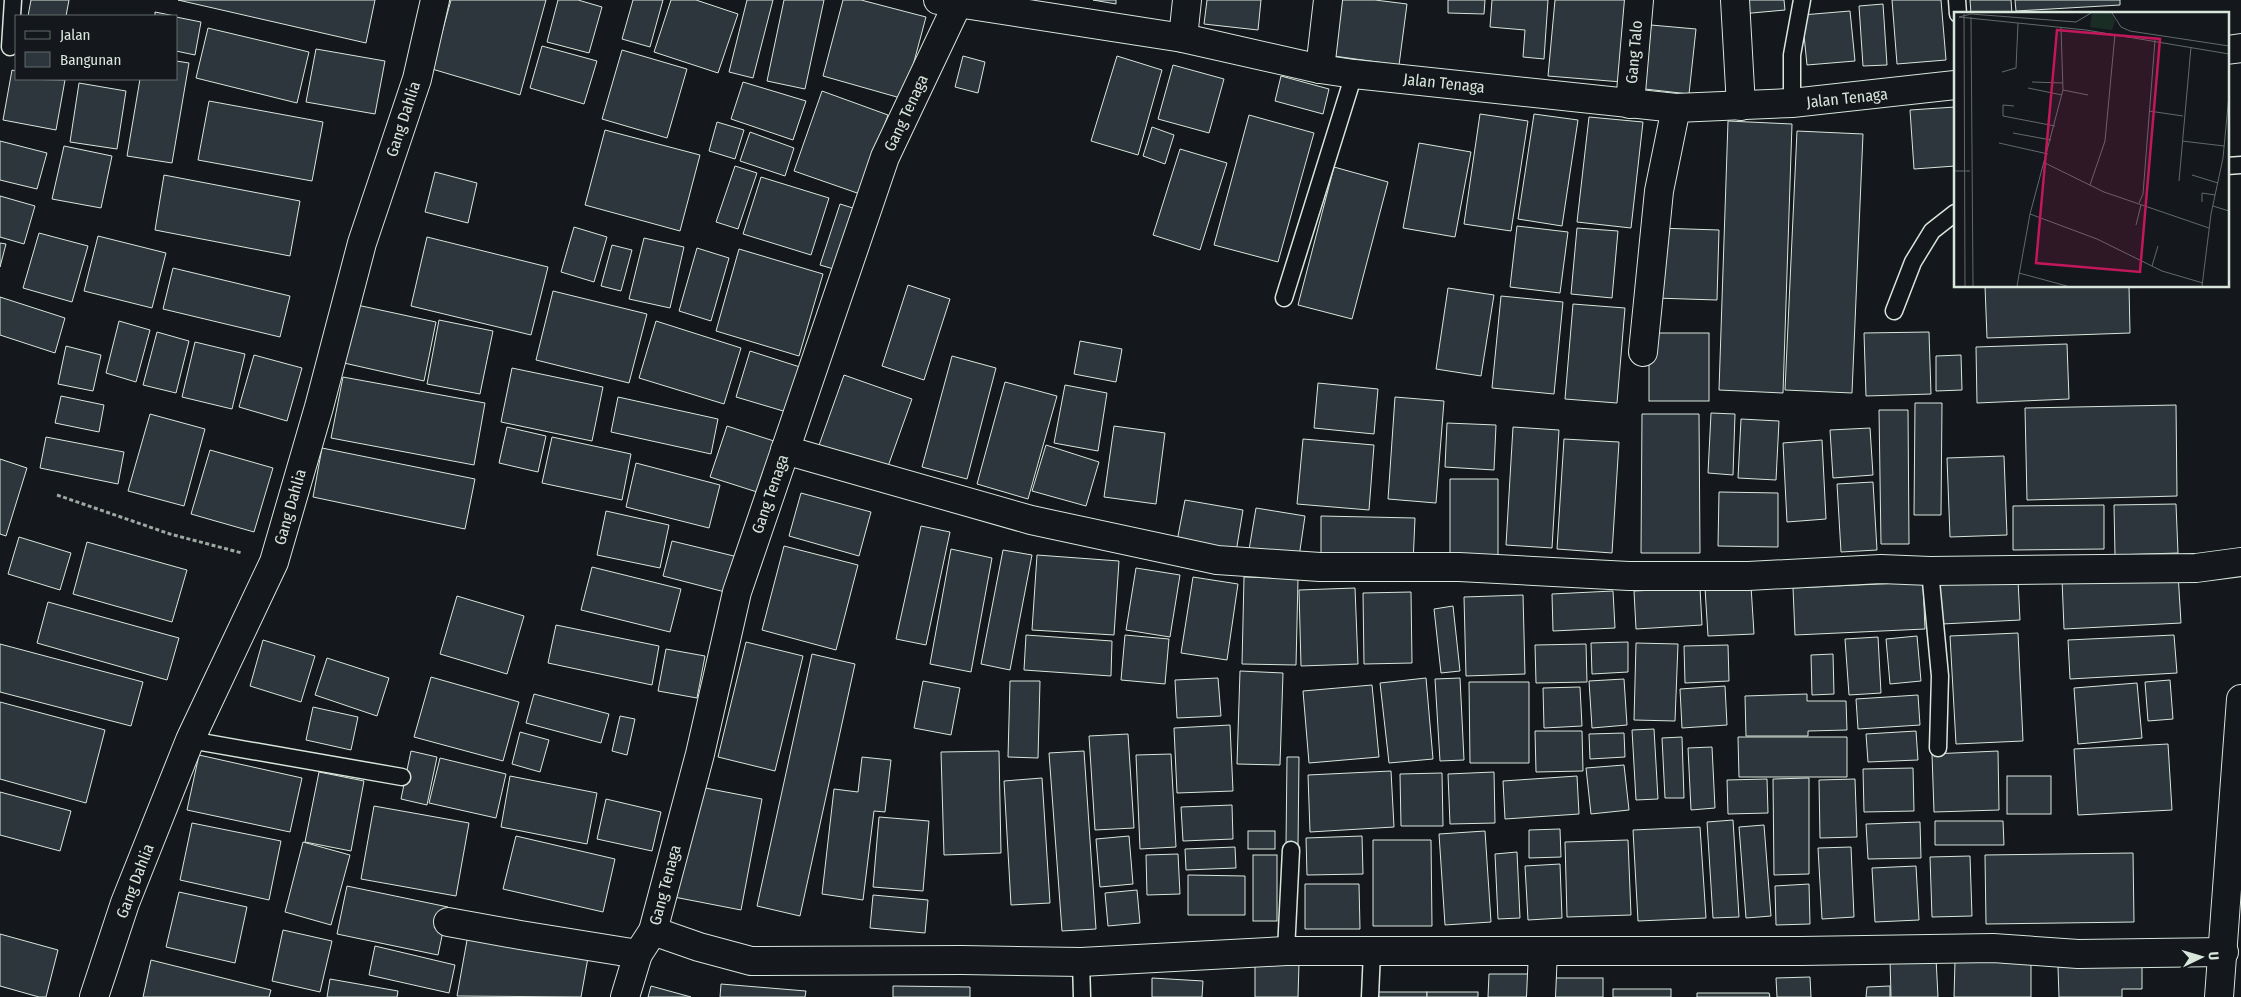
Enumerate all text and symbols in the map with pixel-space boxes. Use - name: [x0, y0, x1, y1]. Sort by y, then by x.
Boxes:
- inset map: [1954, 12, 2228, 288]
- legend: [15, 15, 178, 80]
- street label: Gang Talo: [1622, 20, 1646, 84]
- text: Jalan: [60, 26, 90, 44]
- text: Bangunan: [60, 51, 121, 69]
- street label: Jalan Tenaga: [1402, 69, 1486, 97]
- street label: Gang Tenaga: [880, 72, 932, 154]
- street label: Gang Dahlia: [382, 79, 424, 159]
- street label: Jalan Tenaga: [1805, 84, 1889, 112]
- street label: Gang Tenaga: [748, 452, 792, 536]
- street label: Gang Dahlia: [270, 467, 310, 547]
- street label: Gang Dahlia: [112, 841, 158, 921]
- street label: Gang Tenaga: [645, 843, 685, 927]
- north arrow: [2176, 932, 2226, 982]
- text: U: [2205, 951, 2222, 961]

